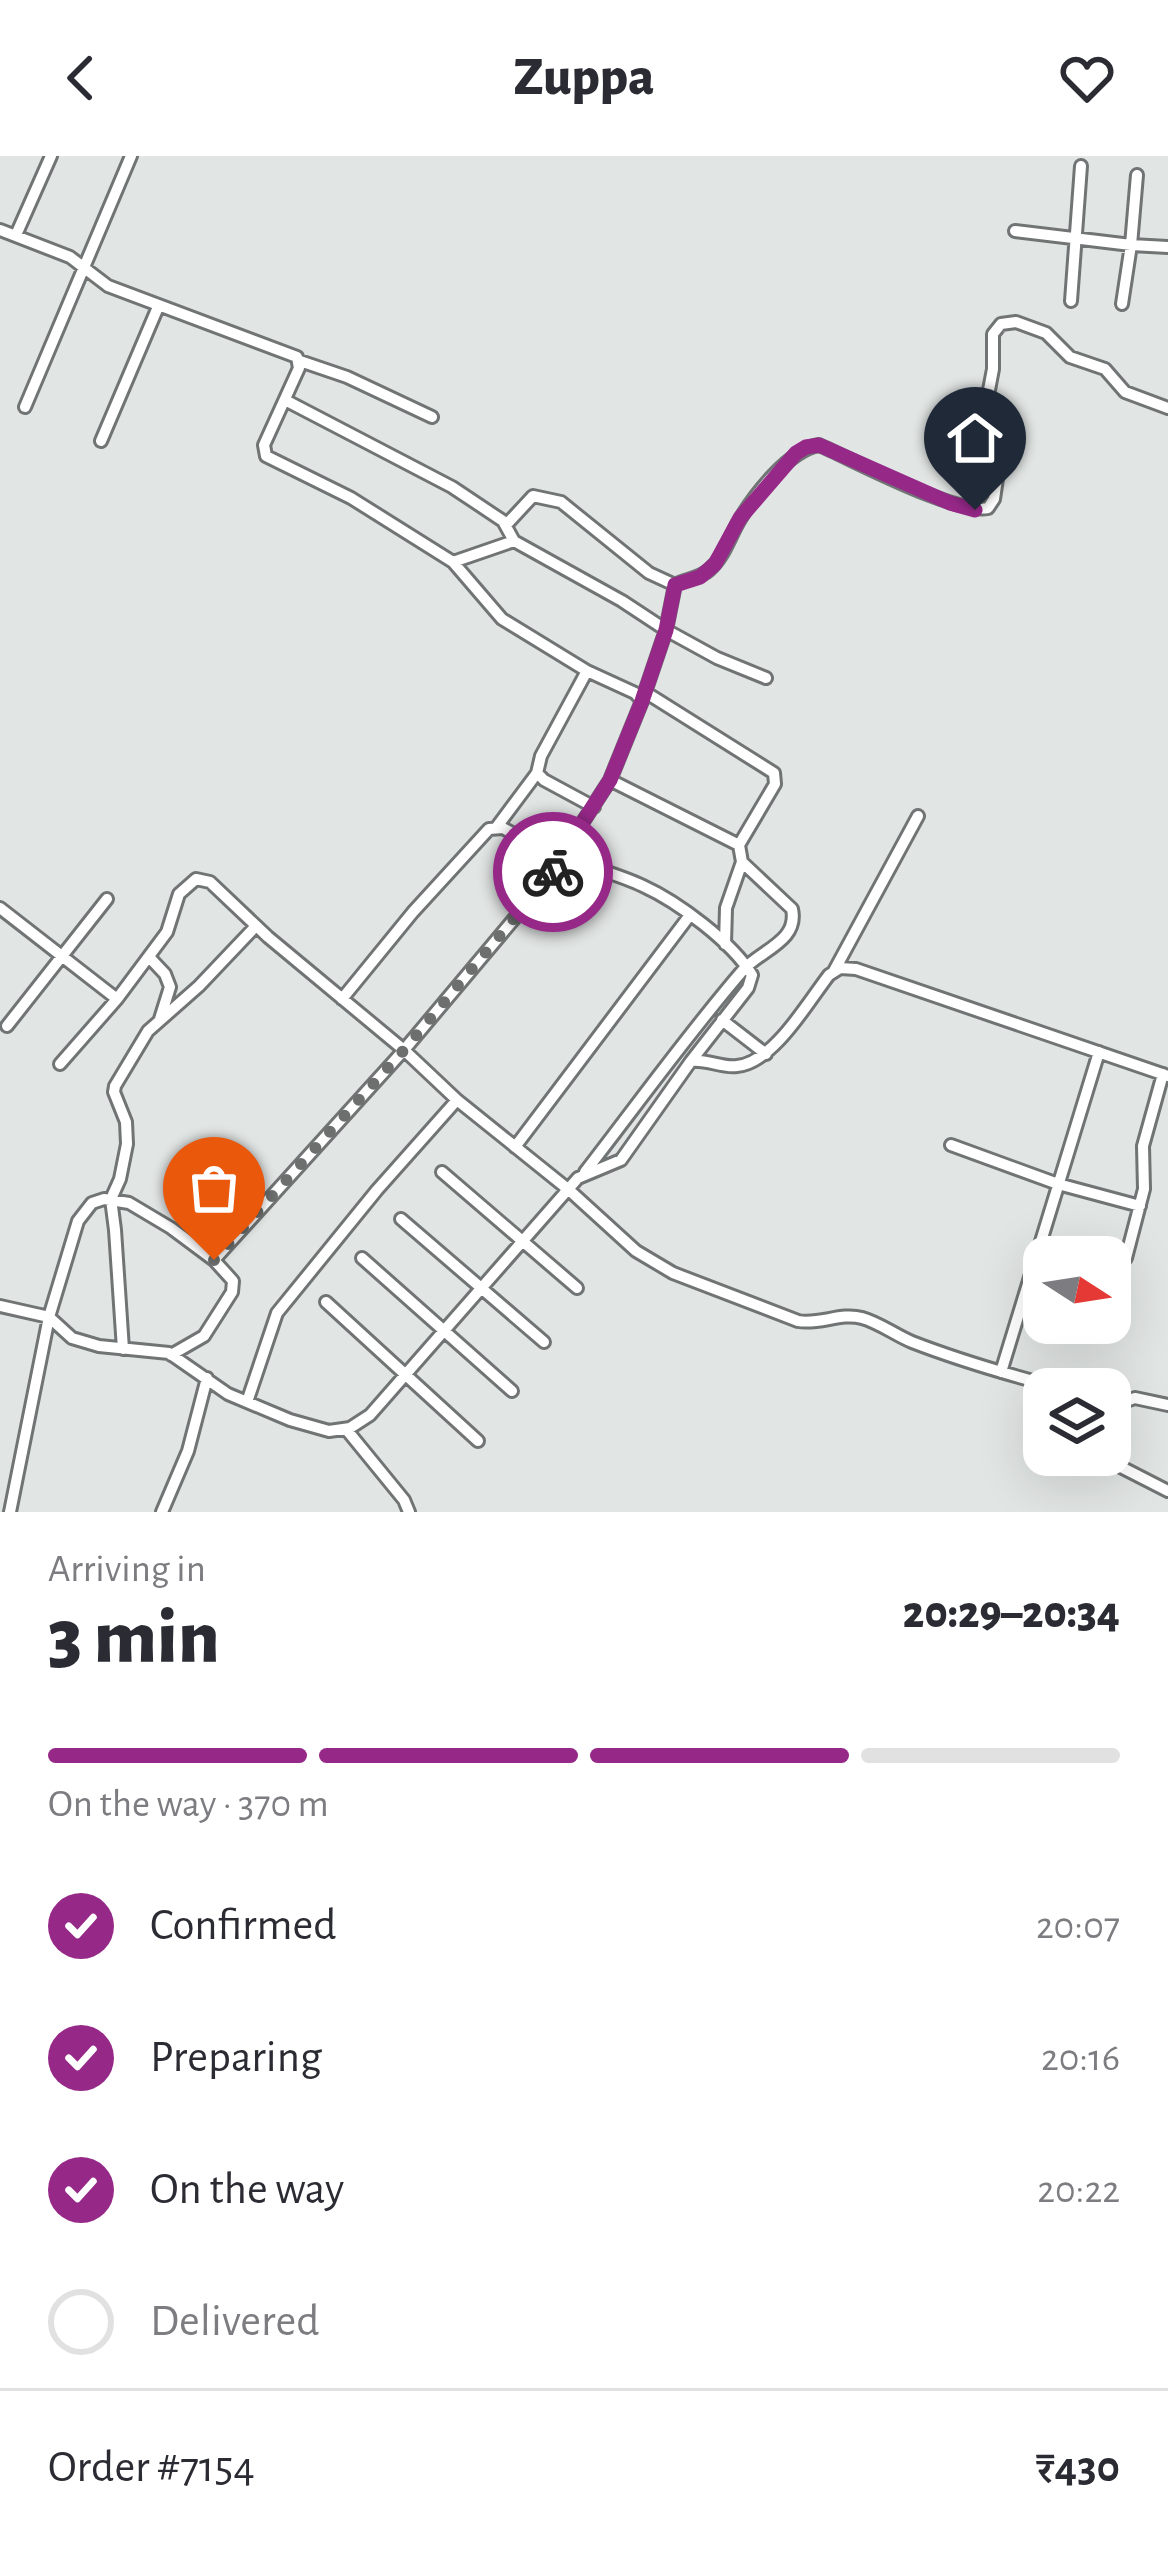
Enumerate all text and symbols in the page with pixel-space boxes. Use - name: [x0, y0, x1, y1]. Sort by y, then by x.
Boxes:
- icon: back: [48, 45, 114, 111]
- icon: heart: [1054, 45, 1120, 111]
- text: Zuppa: [514, 51, 654, 105]
- pin: [924, 387, 1026, 510]
- icon: home: [942, 405, 1008, 471]
- courier: [493, 812, 613, 932]
- icon: bike: [520, 839, 586, 905]
- pin: [163, 1137, 265, 1260]
- icon: bag: [181, 1155, 247, 1221]
- north arrow: [1023, 1236, 1131, 1344]
- map controls: [1023, 1236, 1131, 1476]
- button: layers: [1023, 1368, 1131, 1476]
- text: Arriving in: [48, 1550, 206, 1589]
- text: 20:29–20:34: [903, 1591, 1120, 1636]
- text: 3 min: [48, 1599, 220, 1677]
- text: On the way · 370 m: [48, 1785, 329, 1824]
- icon: check: [48, 1893, 114, 1959]
- text: Confirmed: [150, 1903, 336, 1948]
- text: 20:07: [1036, 1907, 1120, 1946]
- icon: check: [48, 2025, 114, 2091]
- text: Preparing: [150, 2035, 322, 2080]
- text: 20:16: [1041, 2039, 1120, 2078]
- icon: check: [48, 2157, 114, 2223]
- text: On the way: [150, 2167, 344, 2212]
- text: 20:22: [1037, 2171, 1120, 2210]
- text: Delivered: [150, 2299, 319, 2344]
- text: Order #7154: [48, 2445, 255, 2490]
- text: ₹430: [1036, 2445, 1120, 2490]

